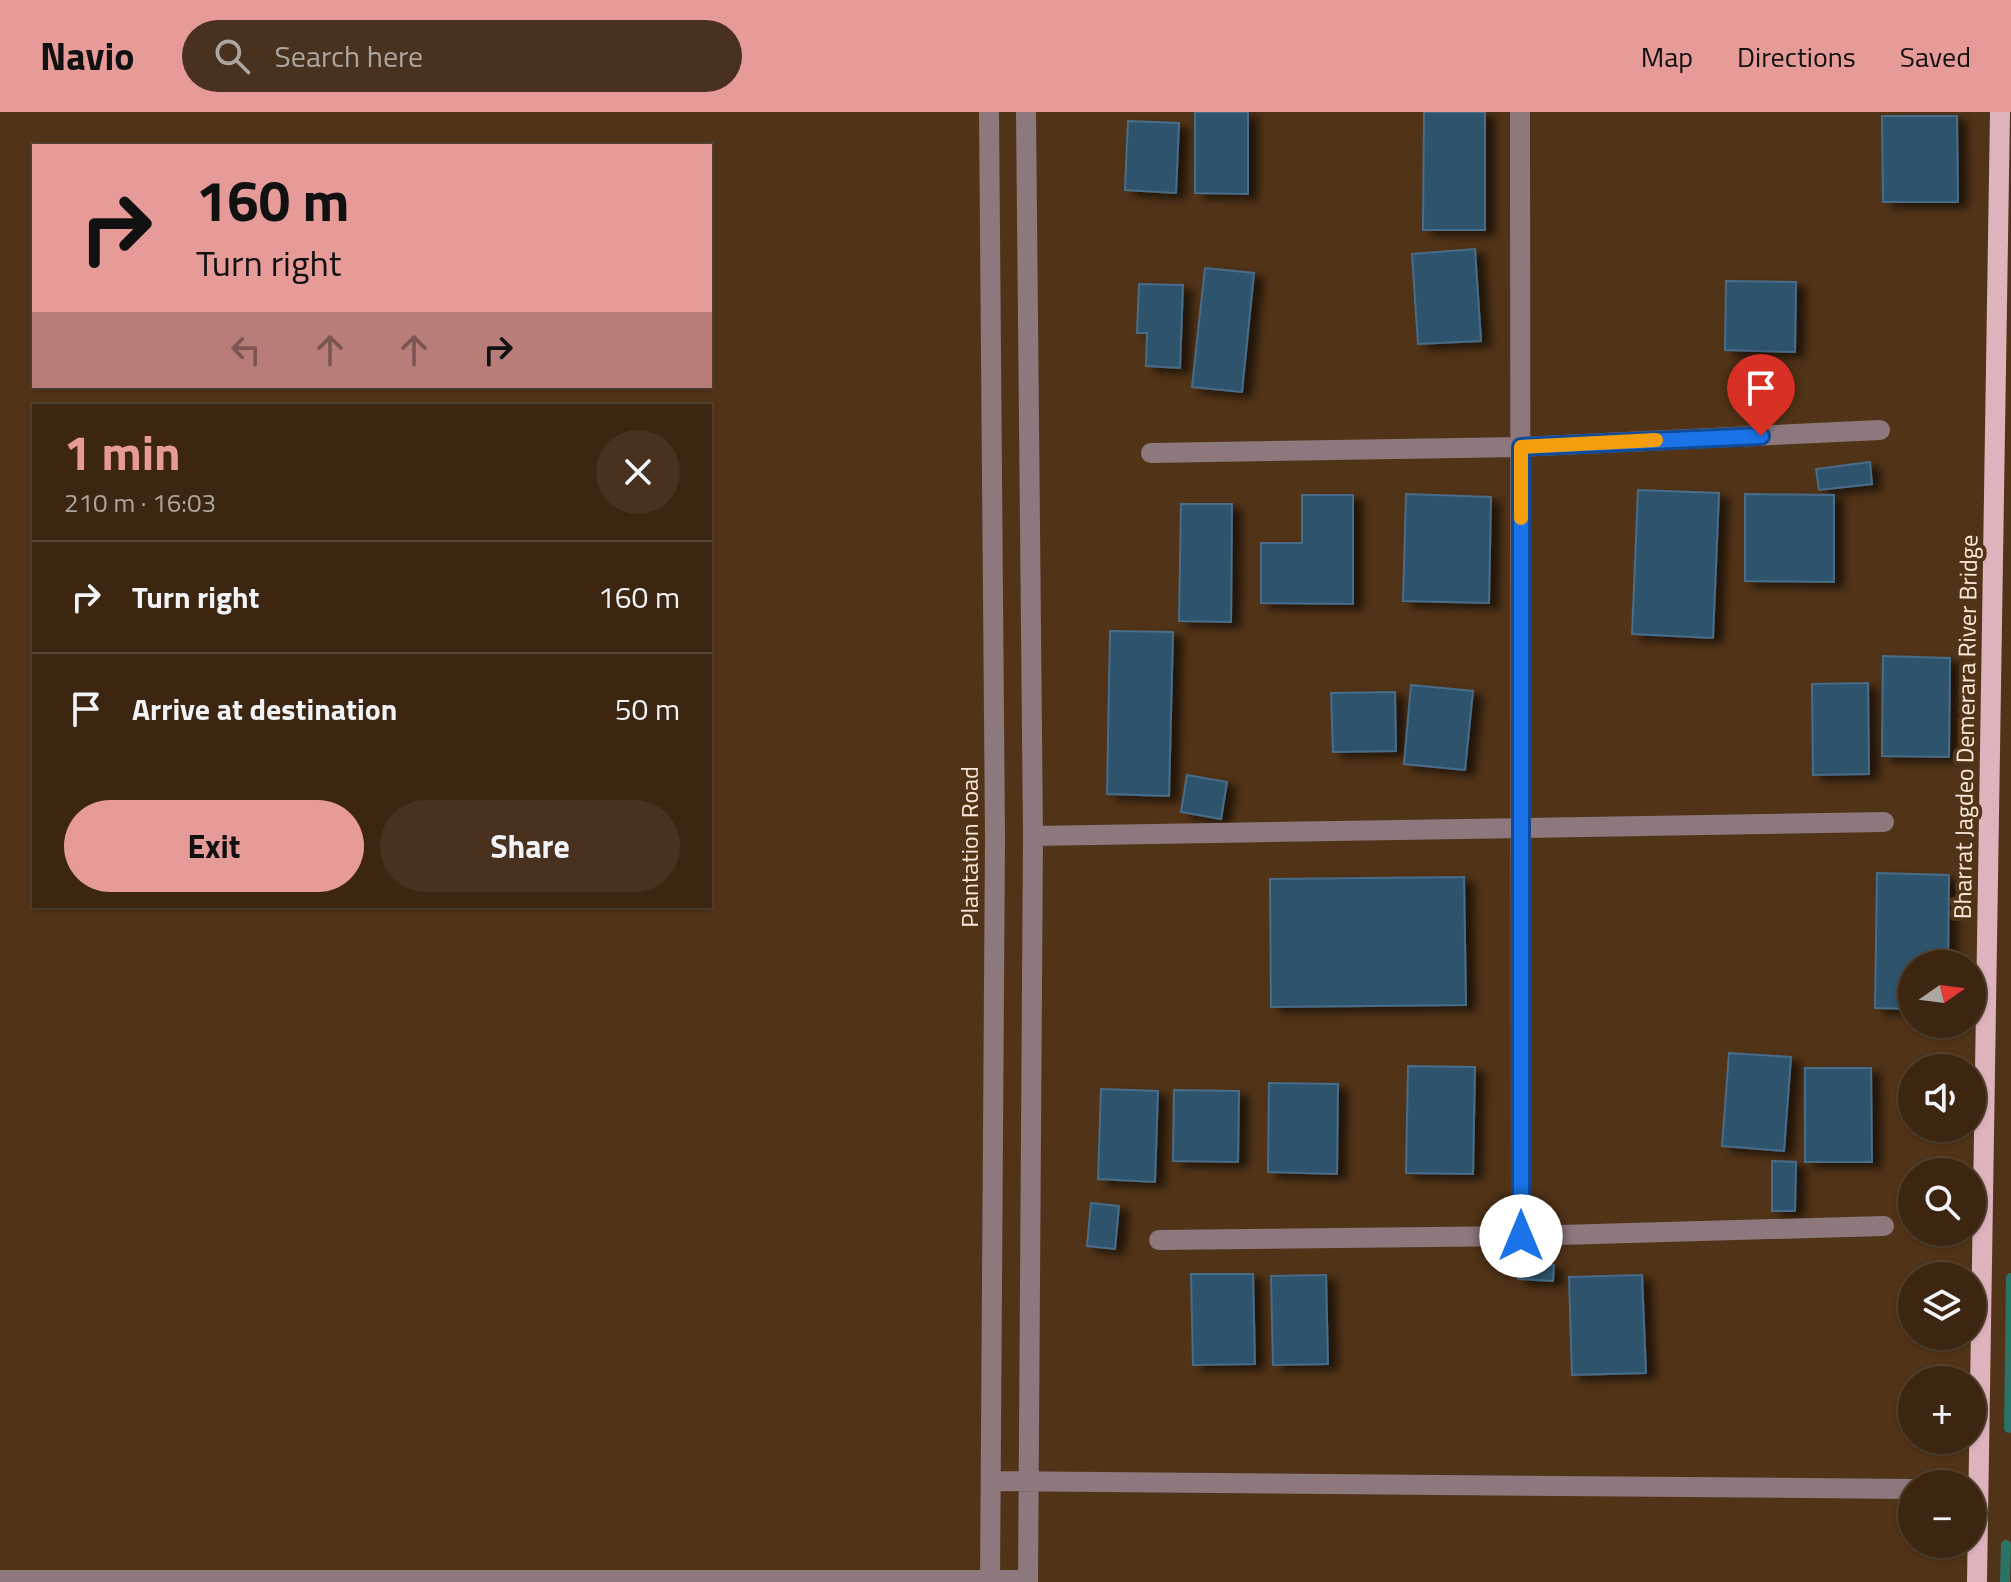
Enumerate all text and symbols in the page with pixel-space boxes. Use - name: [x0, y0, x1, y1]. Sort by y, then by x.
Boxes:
- search box: [182, 20, 742, 92]
- text: Navio: [40, 27, 134, 85]
- text: Search here: [274, 33, 423, 79]
- icon: search: [210, 34, 254, 78]
- text: Map: [1641, 35, 1693, 78]
- text: Directions: [1737, 35, 1856, 78]
- text: Saved: [1900, 35, 1971, 78]
- text: 160 m: [196, 158, 349, 243]
- icon: right: [64, 176, 168, 280]
- text: Turn right: [196, 235, 341, 290]
- icon: left: [224, 328, 268, 372]
- icon: ahead: [308, 328, 352, 372]
- icon: ahead: [392, 328, 436, 372]
- icon: right: [476, 328, 520, 372]
- pin: [1727, 354, 1795, 436]
- icon: arrive: [1739, 366, 1783, 410]
- text: 1 min: [64, 416, 181, 489]
- button: close: [596, 430, 680, 514]
- text: 210 m · 16:03: [64, 483, 216, 522]
- street label: Bharrat Jagdeo Demerara River Bridge: [1944, 535, 1986, 919]
- text: Turn right: [132, 574, 260, 620]
- text: 160 m: [598, 574, 680, 620]
- icon: right: [64, 575, 108, 619]
- text: Arrive at destination: [132, 686, 397, 732]
- text: 50 m: [615, 686, 680, 732]
- icon: arrive: [64, 687, 108, 731]
- street label: Plantation Road: [951, 766, 987, 928]
- button: Exit: [64, 800, 364, 892]
- button: Share: [380, 800, 680, 892]
- north arrow: [1898, 950, 1986, 1038]
- map controls: [1898, 950, 1986, 1558]
- button: sound: [1898, 1054, 1986, 1142]
- button: search: [1898, 1158, 1986, 1246]
- position arrow: [1479, 1194, 1563, 1278]
- button: layers: [1898, 1262, 1986, 1350]
- button: +: [1898, 1366, 1986, 1454]
- button: −: [1898, 1470, 1986, 1558]

